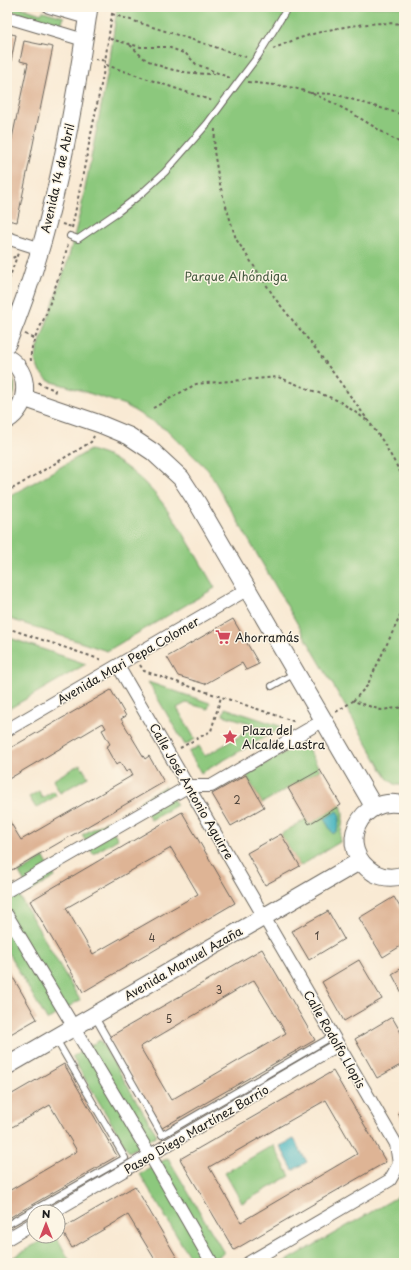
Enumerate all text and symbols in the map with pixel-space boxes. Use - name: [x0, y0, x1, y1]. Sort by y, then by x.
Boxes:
- street label: Avenida 14 de Abril: [36, 121, 78, 235]
- park label: Parque Alhóndiga: [184, 267, 288, 285]
- street label: Avenida Mari Pepa Colomer: [54, 612, 203, 708]
- supermarket icon: Ahorramás: [214, 628, 232, 646]
- place label: Ahorramás: [235, 628, 300, 646]
- street label: Calle José Antonio Aguirre: [145, 719, 239, 863]
- place label: Plaza del Alcalde Lastra: [242, 721, 326, 753]
- place icon: Plaza del Alcalde Lastra: [221, 728, 239, 746]
- house number: 2: [233, 792, 241, 807]
- street label: Avenida Manuel Azaña: [120, 921, 246, 1004]
- house number: 1: [315, 928, 319, 943]
- house number: 4: [149, 930, 156, 945]
- house number: 3: [216, 982, 222, 997]
- street label: Calle Rodolfo Llopis: [300, 987, 371, 1092]
- house number: 5: [166, 1011, 172, 1026]
- street label: Paseo Diego Martínez Barrio: [120, 1080, 272, 1178]
- north arrow: [26, 1204, 66, 1244]
- text: N: [42, 1205, 51, 1222]

